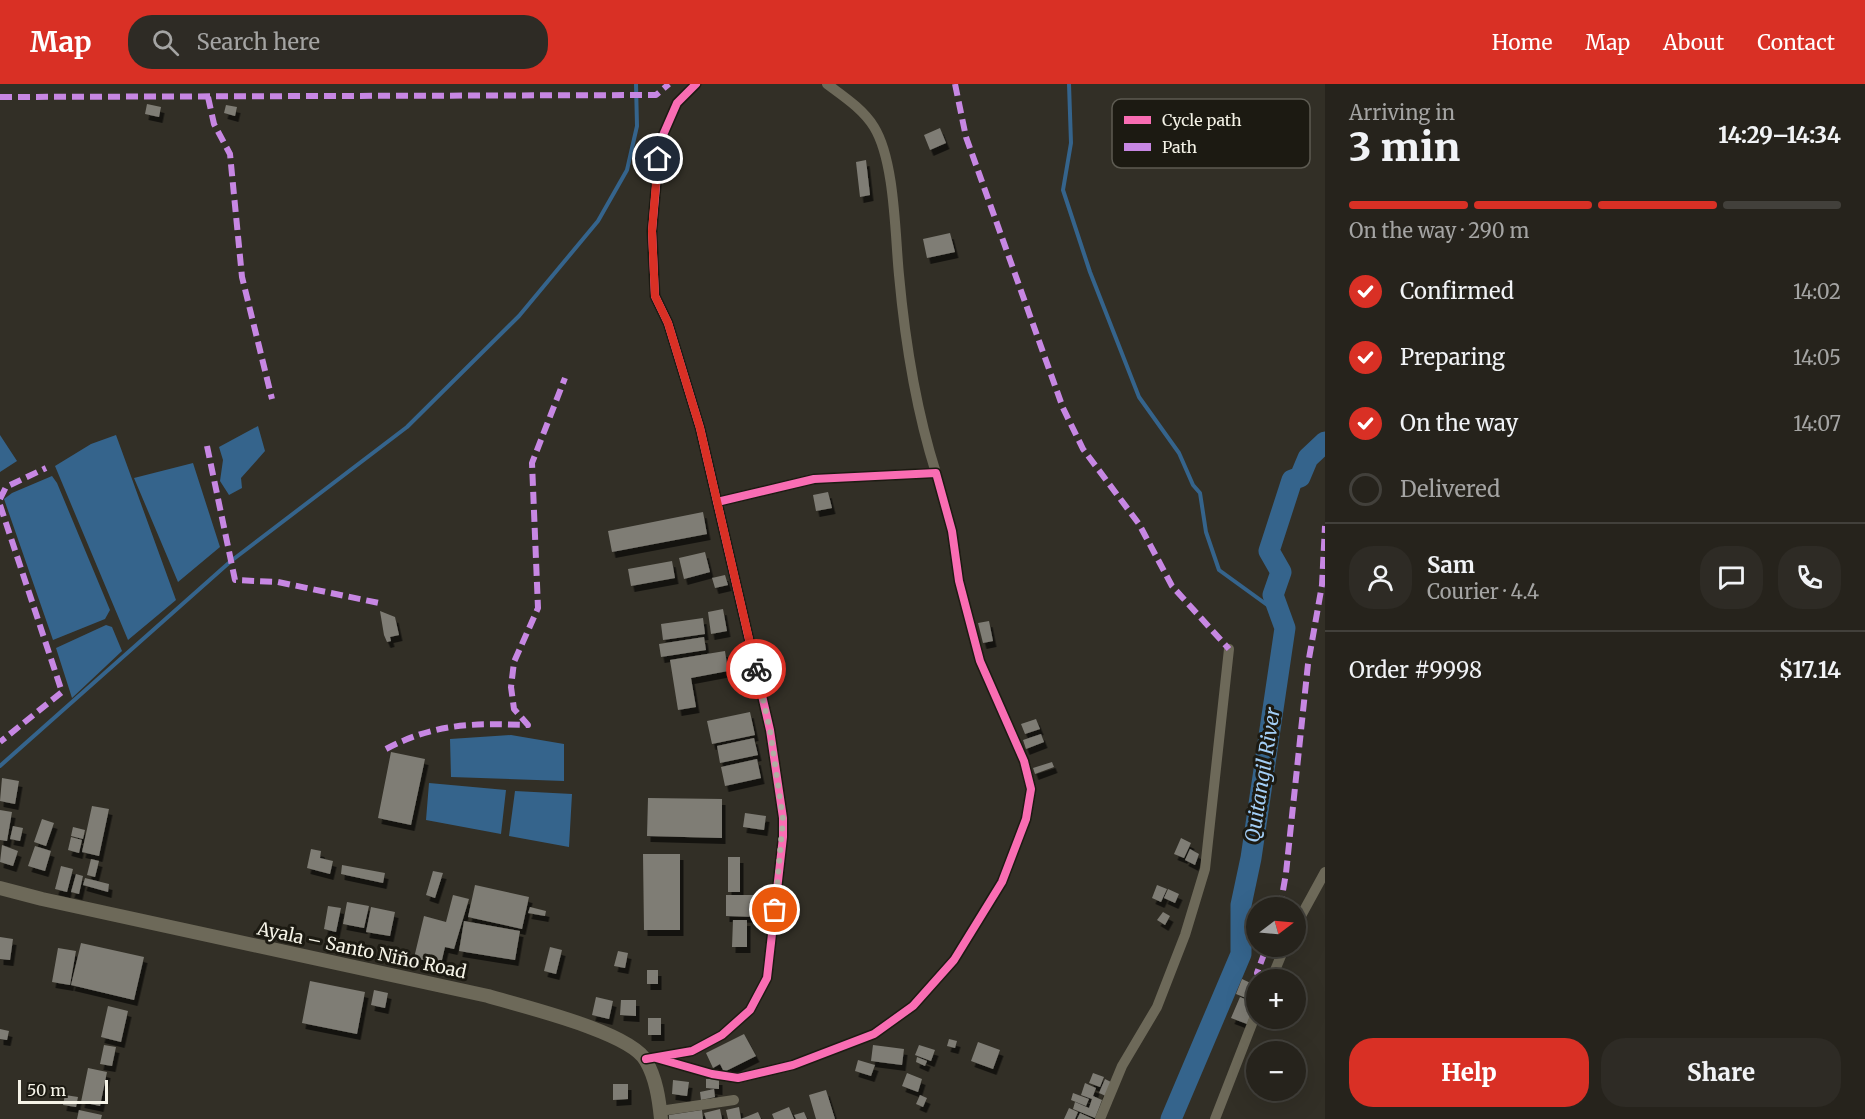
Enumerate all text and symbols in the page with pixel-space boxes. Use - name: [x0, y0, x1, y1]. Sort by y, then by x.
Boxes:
- search box: [128, 15, 548, 69]
- text: Map: [30, 24, 92, 60]
- icon: search: [149, 26, 182, 59]
- text: Search here: [197, 28, 320, 56]
- text: Home: [1492, 29, 1552, 56]
- text: Map: [1585, 29, 1630, 56]
- text: About: [1663, 29, 1724, 56]
- text: Contact: [1757, 29, 1835, 56]
- legend: [1112, 99, 1310, 168]
- text: Arriving in: [1349, 100, 1455, 125]
- text: Cycle path: [1162, 110, 1242, 130]
- text: 14:29–14:34: [1718, 121, 1841, 149]
- text: 3 min: [1349, 123, 1460, 172]
- pin: [632, 133, 683, 184]
- text: Path: [1162, 137, 1198, 157]
- icon: home: [641, 142, 674, 175]
- text: On the way · 290 m: [1349, 218, 1529, 243]
- icon: check: [1349, 275, 1382, 308]
- text: Confirmed: [1400, 277, 1514, 305]
- text: 14:02: [1793, 279, 1841, 304]
- icon: check: [1349, 341, 1382, 374]
- text: Preparing: [1400, 343, 1505, 371]
- text: 14:05: [1793, 345, 1841, 370]
- icon: check: [1349, 407, 1382, 440]
- text: On the way: [1400, 409, 1518, 437]
- text: 14:07: [1793, 411, 1841, 436]
- text: Delivered: [1400, 475, 1500, 503]
- button: person: [1349, 546, 1412, 609]
- button: chat: [1700, 546, 1763, 609]
- button: phone: [1778, 546, 1841, 609]
- text: Sam: [1427, 551, 1475, 579]
- text: Courier · 4.4: [1427, 579, 1539, 604]
- courier: [726, 639, 786, 699]
- icon: bike: [740, 653, 773, 686]
- text: Order #9998: [1349, 656, 1482, 684]
- text: $17.14: [1779, 656, 1841, 684]
- water label: Quitangil River: [1239, 705, 1285, 844]
- pin: [749, 884, 800, 935]
- icon: bag: [758, 893, 791, 926]
- north arrow: [1246, 897, 1306, 957]
- map controls: [1246, 897, 1306, 1101]
- street label: Ayala – Santo Niño Road: [254, 916, 469, 983]
- button: +: [1246, 969, 1306, 1029]
- button: Help: [1349, 1038, 1589, 1107]
- button: Share: [1601, 1038, 1841, 1107]
- button: −: [1246, 1041, 1306, 1101]
- scale bar: [18, 1077, 108, 1104]
- text: 50 m: [27, 1080, 66, 1100]

